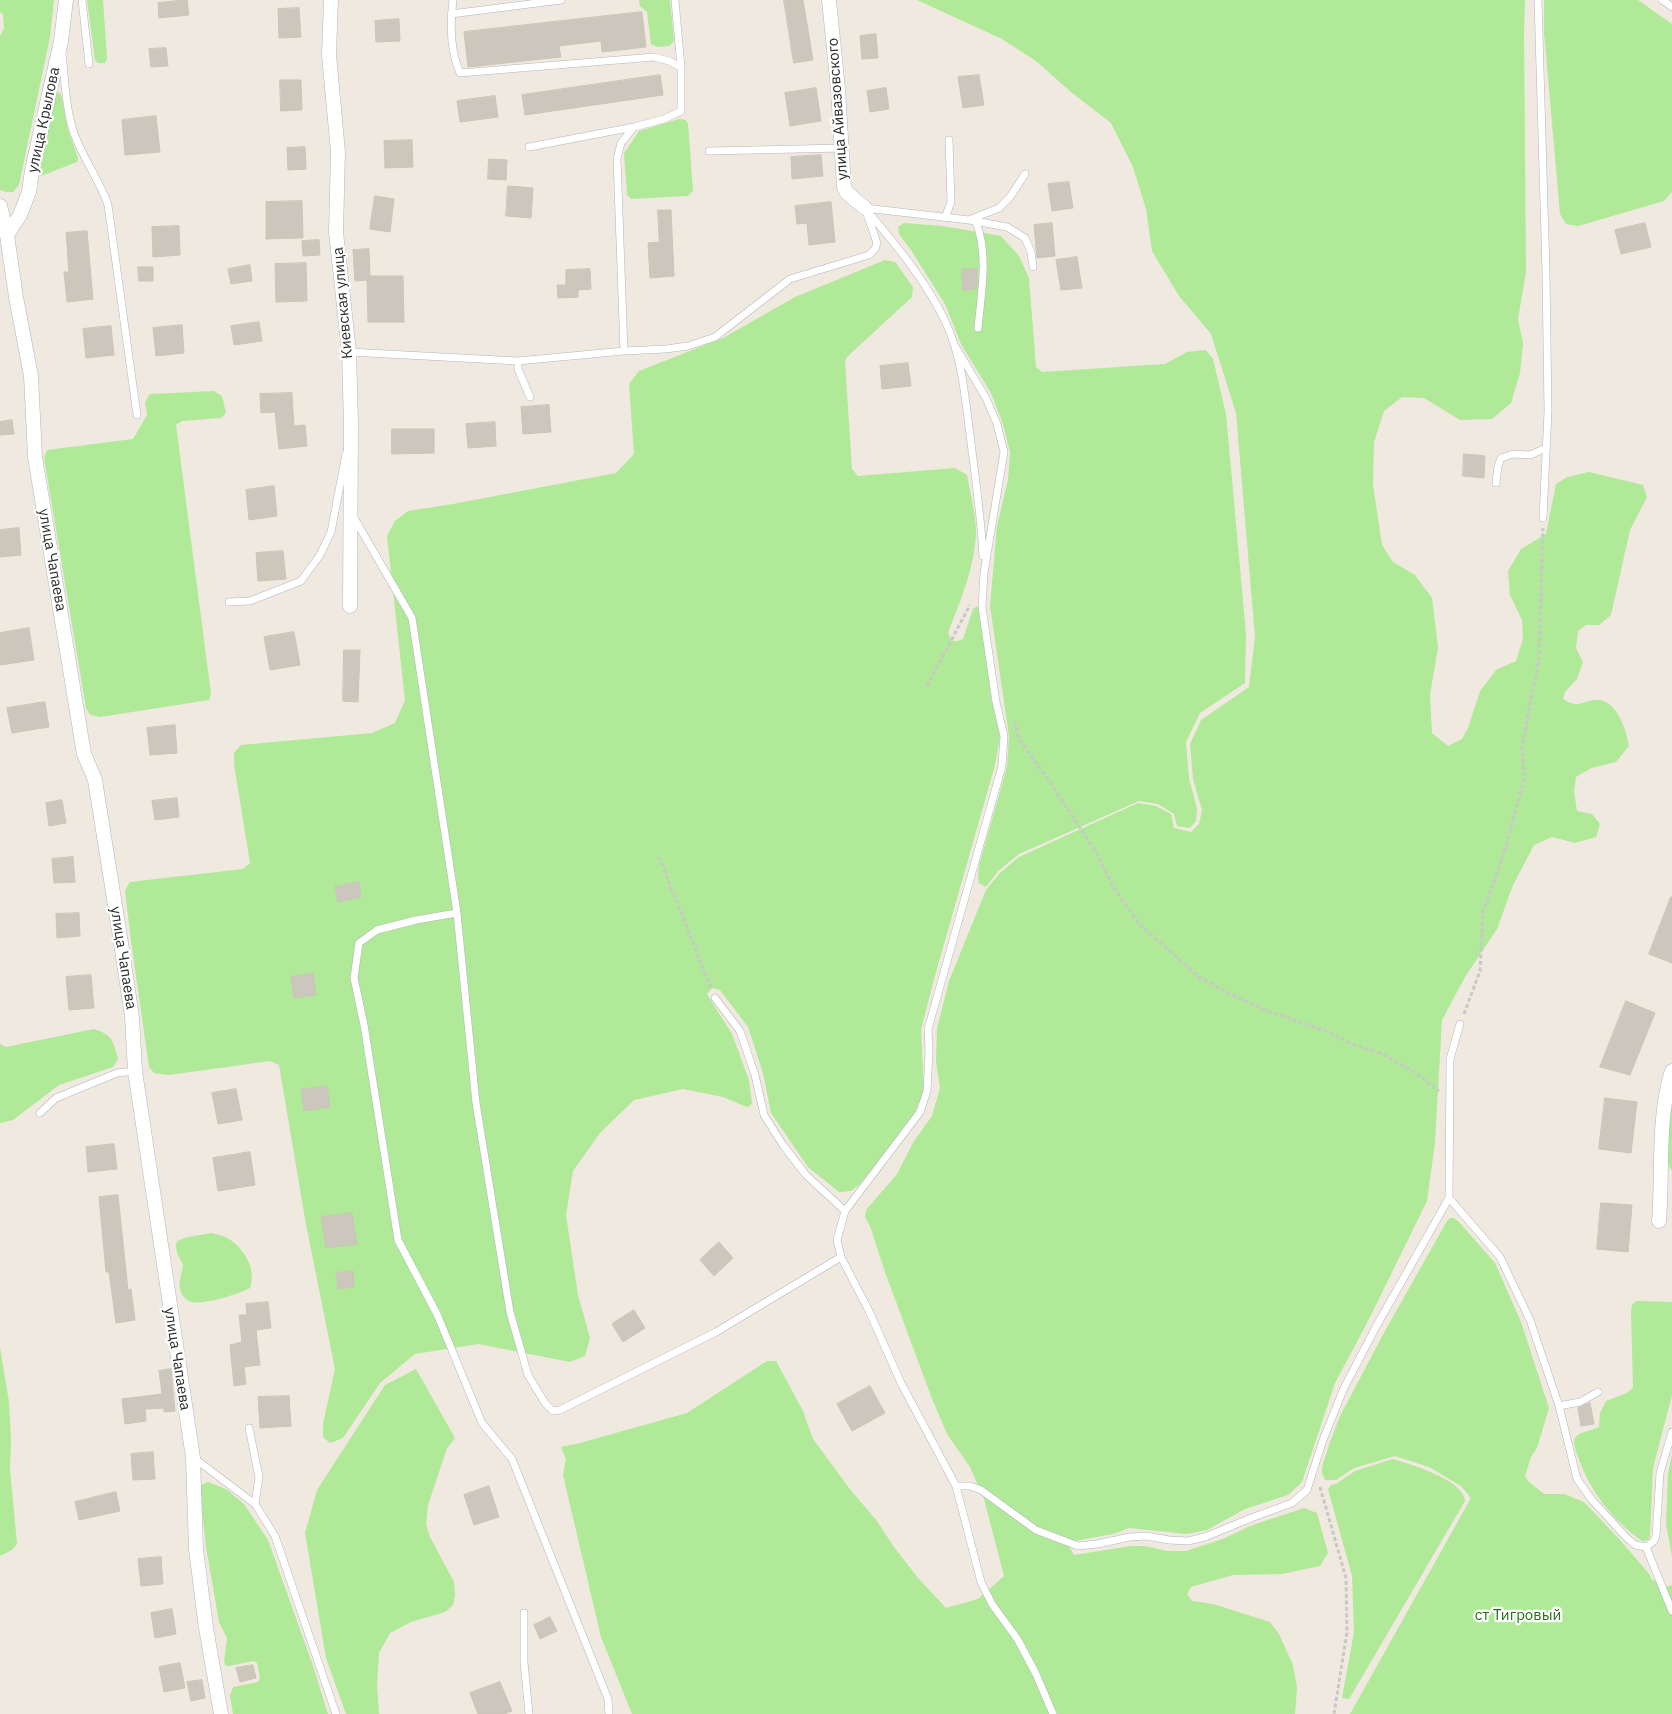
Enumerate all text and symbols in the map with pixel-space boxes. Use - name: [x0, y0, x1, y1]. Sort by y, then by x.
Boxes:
- street label: улица Айвазовского: [824, 37, 852, 181]
- street label: улица Крылова: [24, 65, 64, 175]
- street label: Киевская улица: [329, 246, 357, 360]
- street label: улица Чапаева: [34, 507, 70, 613]
- street label: улица Чапаева: [106, 905, 140, 1011]
- street label: улица Чапаева: [160, 1306, 194, 1412]
- park label: ст Тигровый: [1475, 1607, 1561, 1625]

